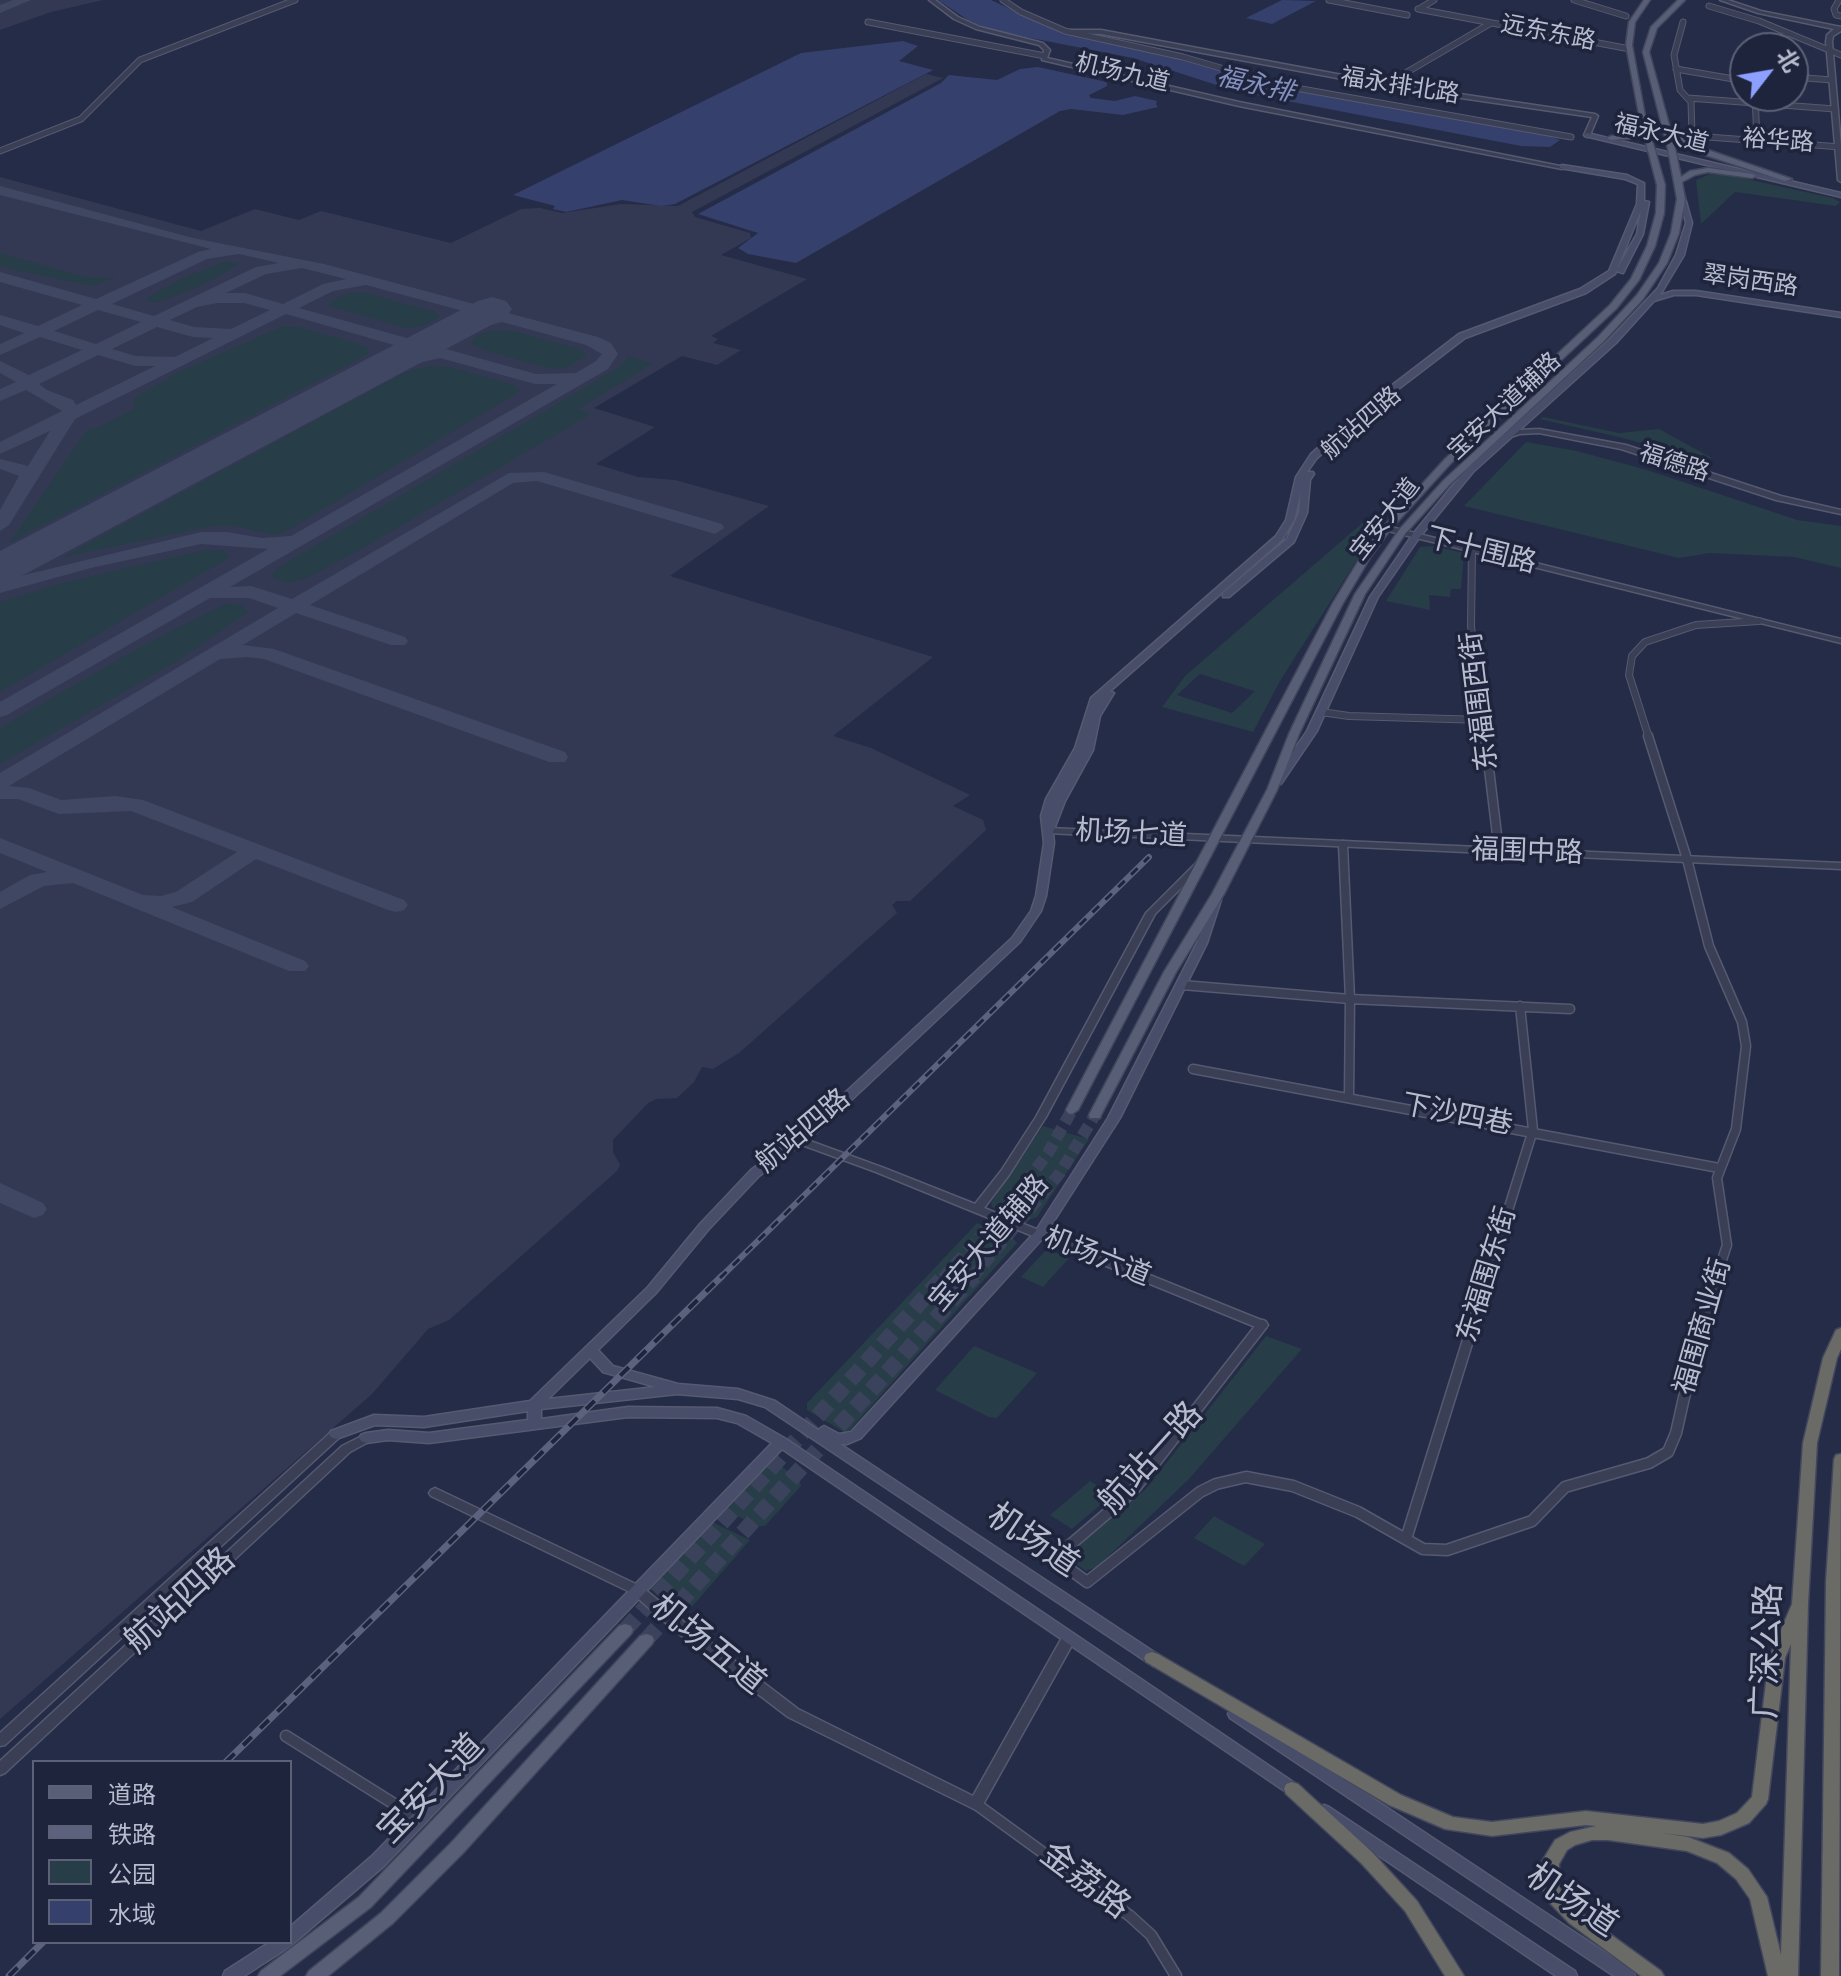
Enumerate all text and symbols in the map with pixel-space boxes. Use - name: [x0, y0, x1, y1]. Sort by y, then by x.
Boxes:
- street label: 远东东路: [1498, 11, 1598, 57]
- north arrow: [1729, 32, 1809, 112]
- text: 北: [1772, 45, 1805, 76]
- street label: 机场九道: [1072, 49, 1172, 99]
- water label: 福永排: [1213, 62, 1297, 110]
- street label: 福永排北路: [1338, 63, 1462, 111]
- street label: 福永大道: [1611, 110, 1711, 160]
- street label: 裕华路: [1741, 125, 1815, 159]
- street label: 翠岗西路: [1700, 261, 1800, 303]
- street label: 宝安大道辅路: [1443, 347, 1567, 467]
- street label: 航站四路: [1316, 382, 1408, 466]
- street label: 福德路: [1635, 439, 1713, 489]
- street label: 宝安大道: [1345, 473, 1427, 567]
- street label: 下十围路: [1423, 522, 1539, 582]
- street label: 东福围西街: [1456, 629, 1506, 773]
- street label: 机场七道: [1074, 815, 1188, 855]
- street label: 福围中路: [1470, 834, 1584, 872]
- street label: 航站四路: [750, 1083, 858, 1181]
- street label: 下沙四巷: [1399, 1089, 1515, 1143]
- street label: 宝安大道辅路: [923, 1169, 1057, 1319]
- street label: 东福围东街: [1451, 1203, 1525, 1347]
- street label: 机场六道: [1039, 1221, 1155, 1295]
- street label: 福围商业街: [1669, 1255, 1739, 1399]
- street label: 航站一路: [1091, 1395, 1213, 1523]
- street label: 机场道: [978, 1497, 1086, 1587]
- street label: 航站四路: [117, 1541, 245, 1663]
- street label: 广深公路: [1746, 1582, 1792, 1720]
- street label: 机场五道: [641, 1587, 773, 1705]
- street label: 宝安大道: [370, 1727, 494, 1853]
- legend: [32, 1760, 292, 1944]
- text: 道路: [108, 1781, 156, 1809]
- text: 铁路: [108, 1821, 156, 1849]
- street label: 金荔路: [1031, 1835, 1137, 1929]
- street label: 机场道: [1517, 1857, 1625, 1947]
- text: 公园: [108, 1861, 156, 1889]
- text: 水域: [108, 1901, 156, 1929]

